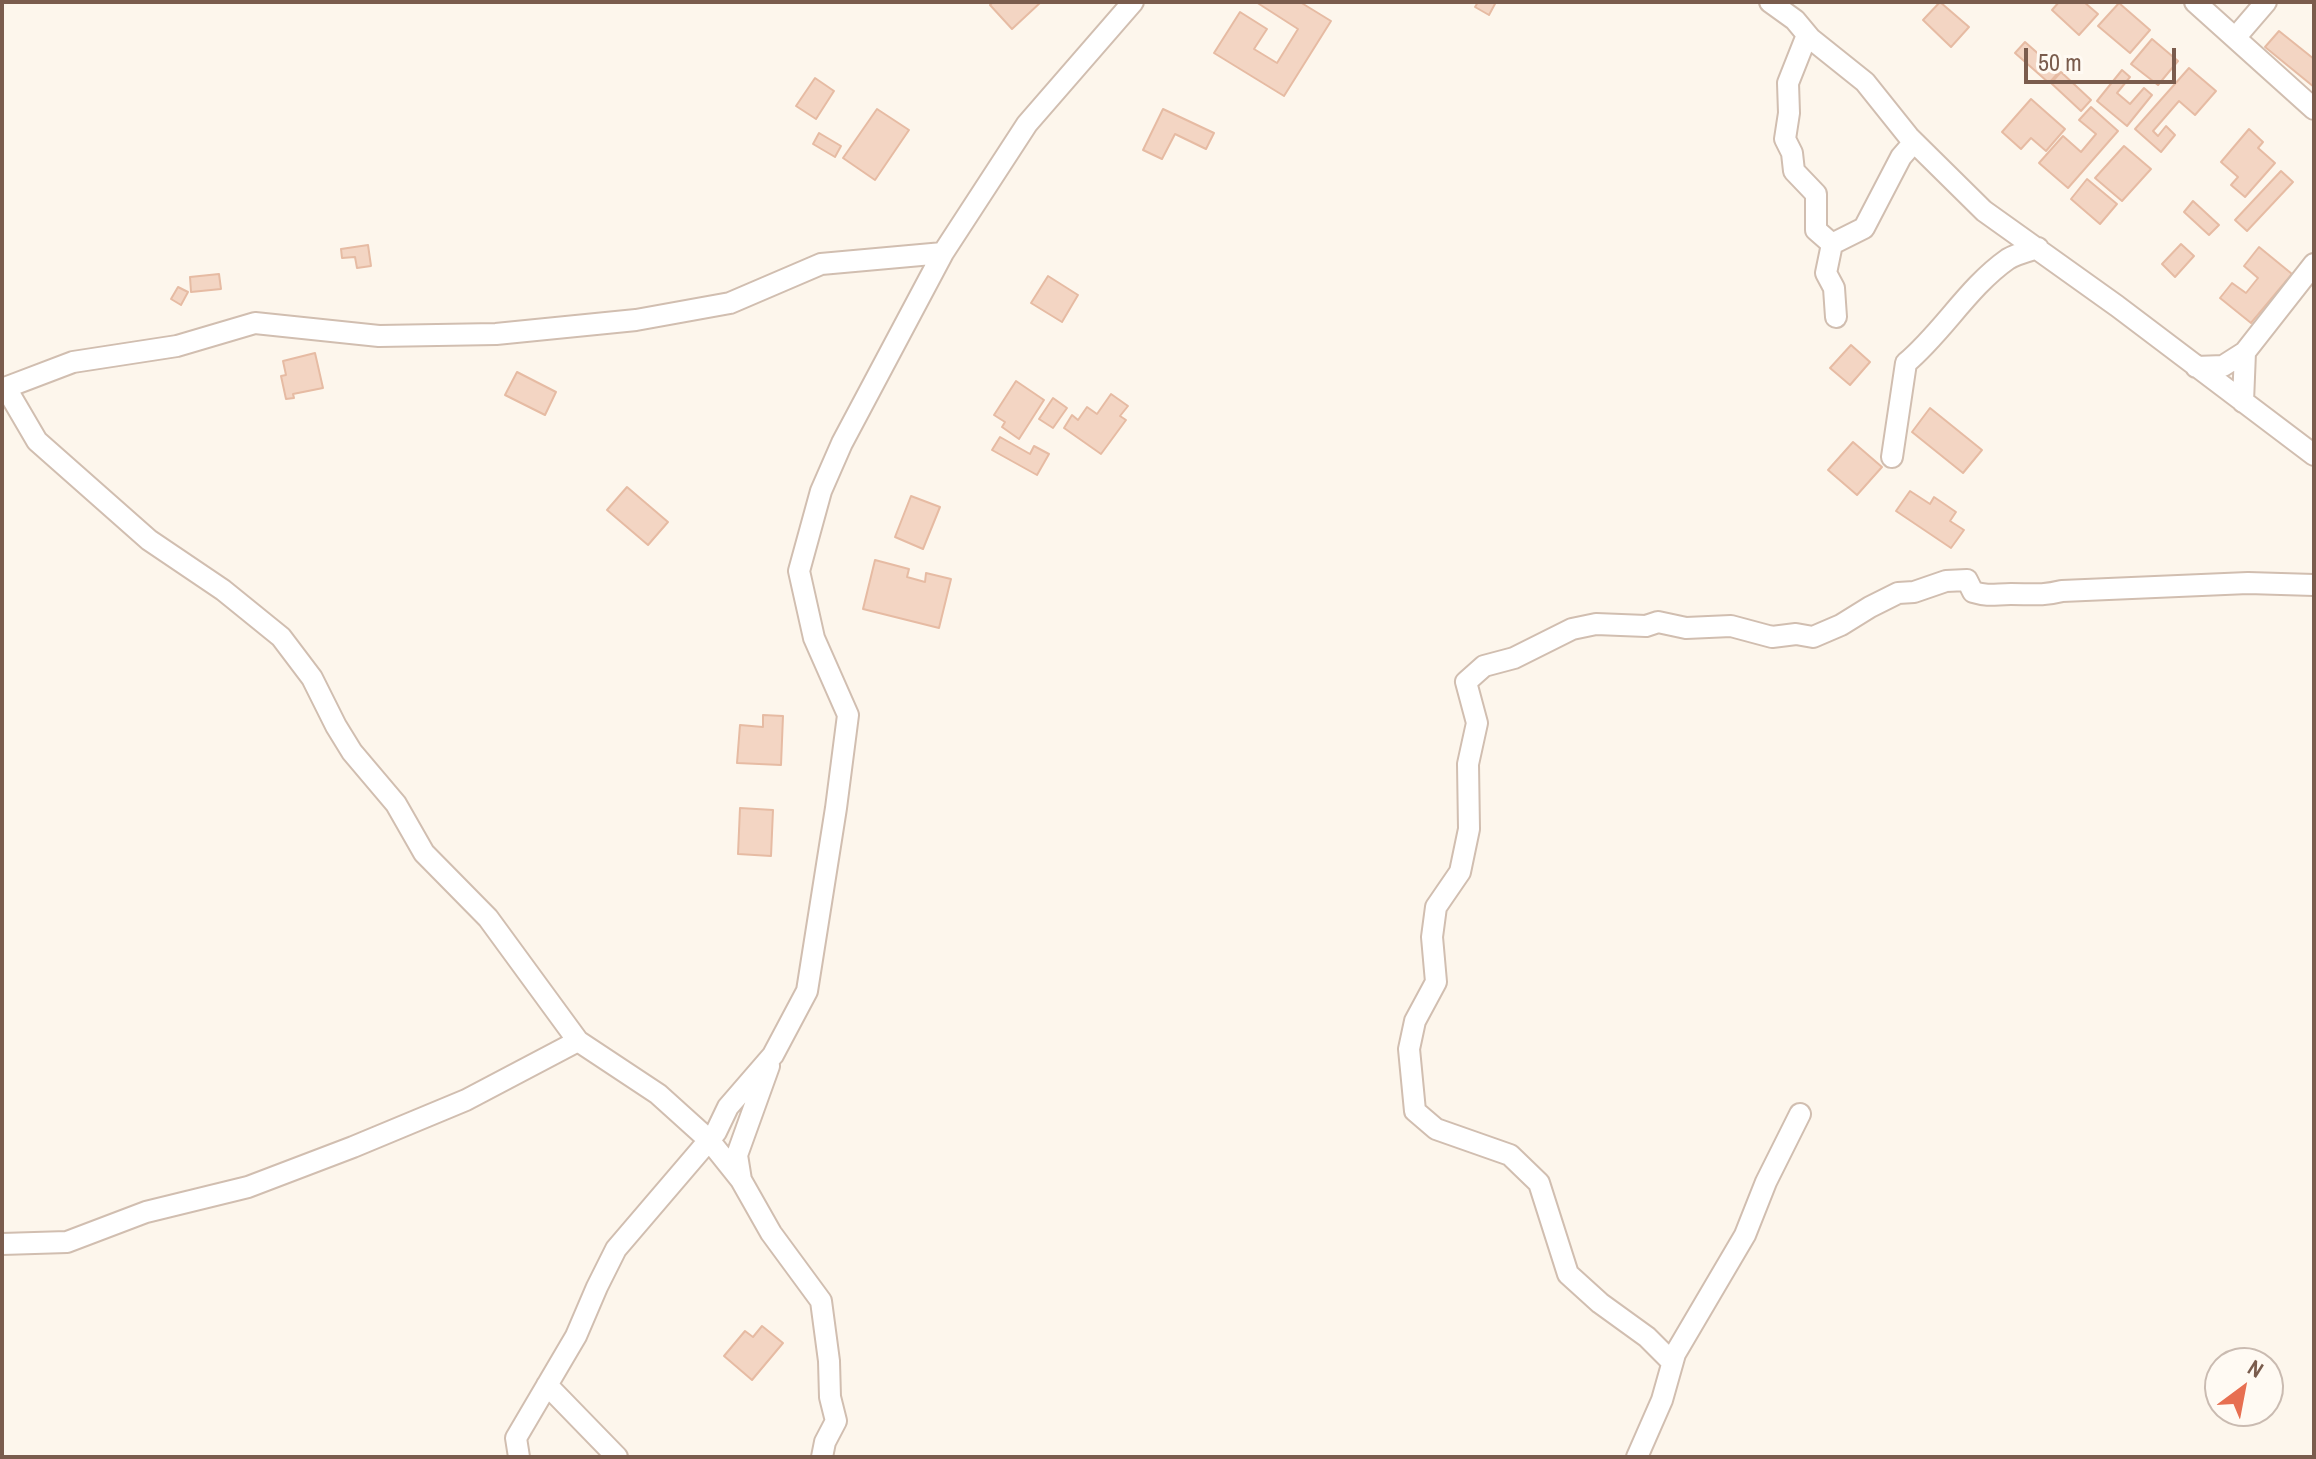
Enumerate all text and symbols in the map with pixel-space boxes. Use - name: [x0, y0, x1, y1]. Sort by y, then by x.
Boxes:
- scale bar: [2028, 32, 2180, 82]
- text: 50 m: [2038, 46, 2082, 78]
- north arrow: [2204, 1347, 2284, 1427]
- text: N: [2242, 1352, 2269, 1385]

